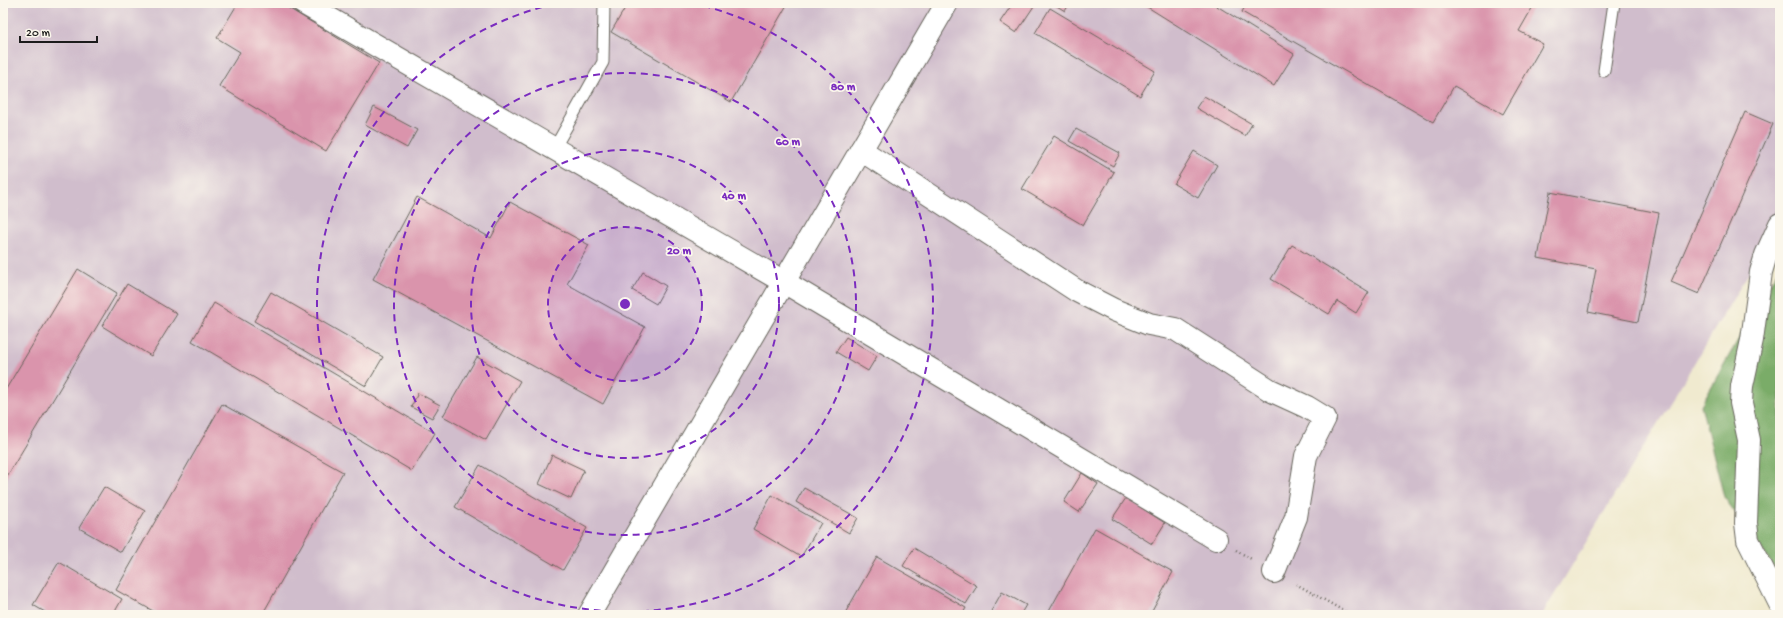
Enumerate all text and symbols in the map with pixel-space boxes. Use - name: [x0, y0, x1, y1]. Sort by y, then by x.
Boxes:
- scale bar: [20, 18, 97, 44]
- text: 20 m: [26, 27, 51, 41]
- text: 80 m: [831, 81, 856, 95]
- text: 60 m: [776, 136, 801, 150]
- text: 40 m: [721, 190, 746, 204]
- text: 20 m: [667, 245, 692, 259]
- centre of rings: [618, 297, 632, 311]

